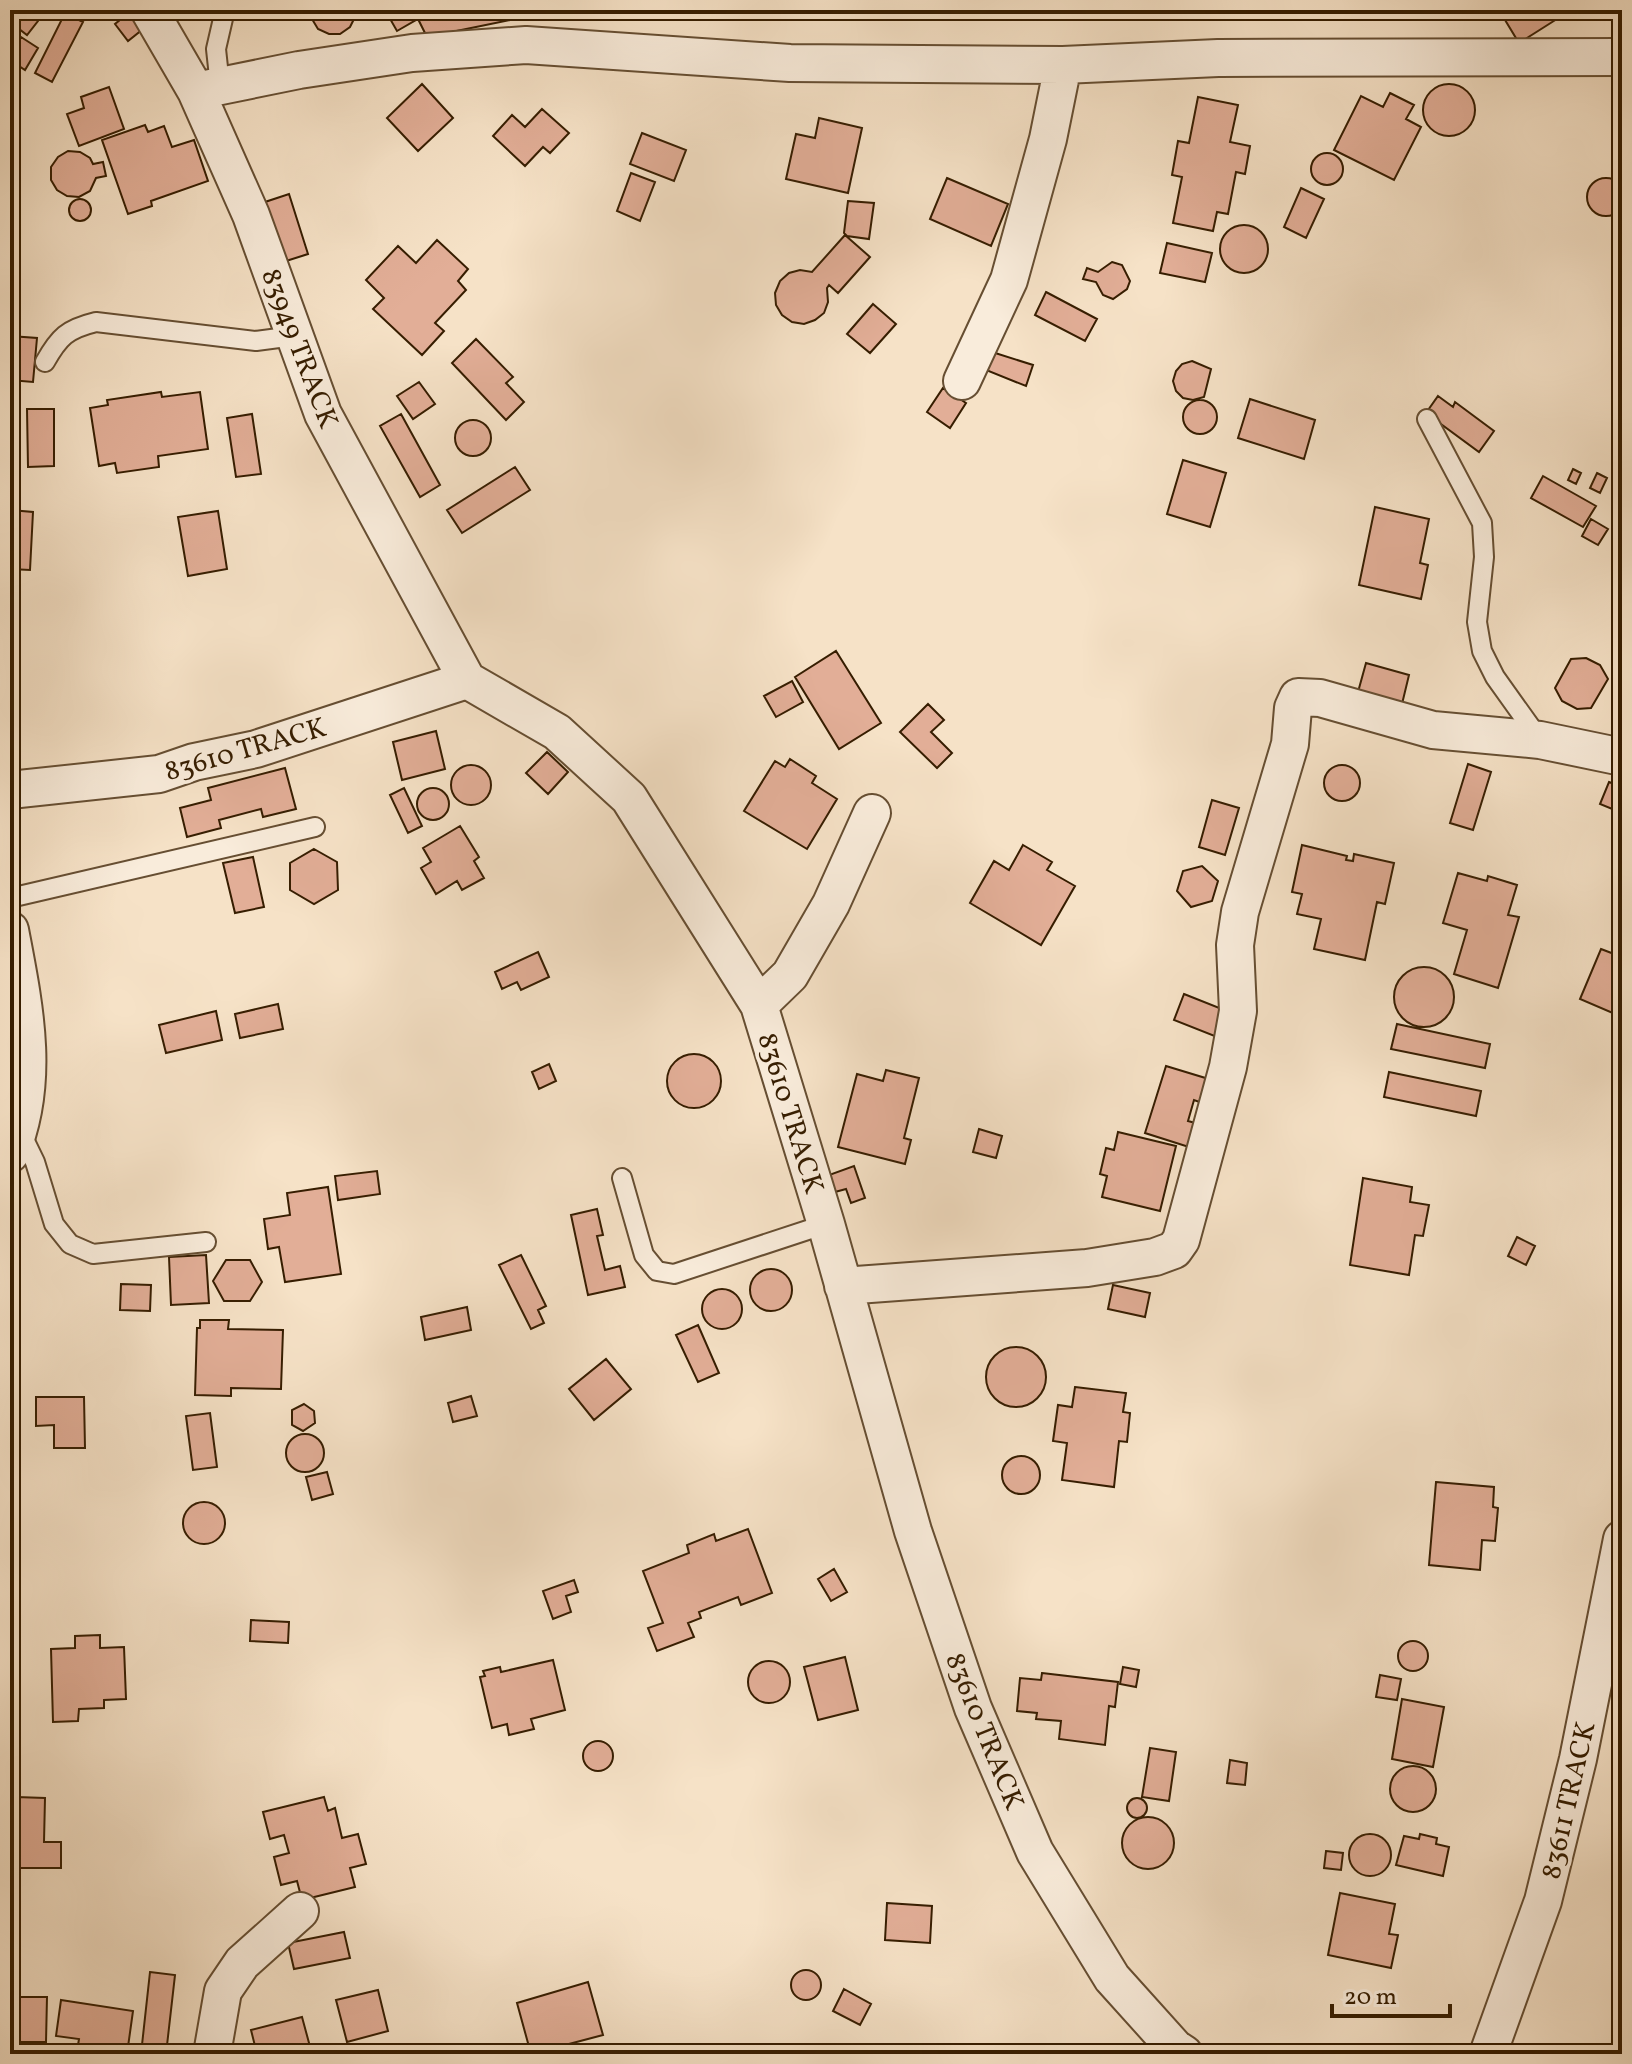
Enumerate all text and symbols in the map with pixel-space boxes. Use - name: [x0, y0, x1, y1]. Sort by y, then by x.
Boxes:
- street label: 83949 TRACK: [250, 263, 347, 434]
- street label: 83610 TRACK: [160, 709, 331, 792]
- street label: 83610 TRACK: [747, 1028, 833, 1199]
- street label: 83610 TRACK: [934, 1647, 1033, 1816]
- street label: 83611 TRACK: [1532, 1718, 1606, 1883]
- scale bar: [1332, 1968, 1450, 2018]
- text: 20 m: [1344, 1981, 1397, 2015]

